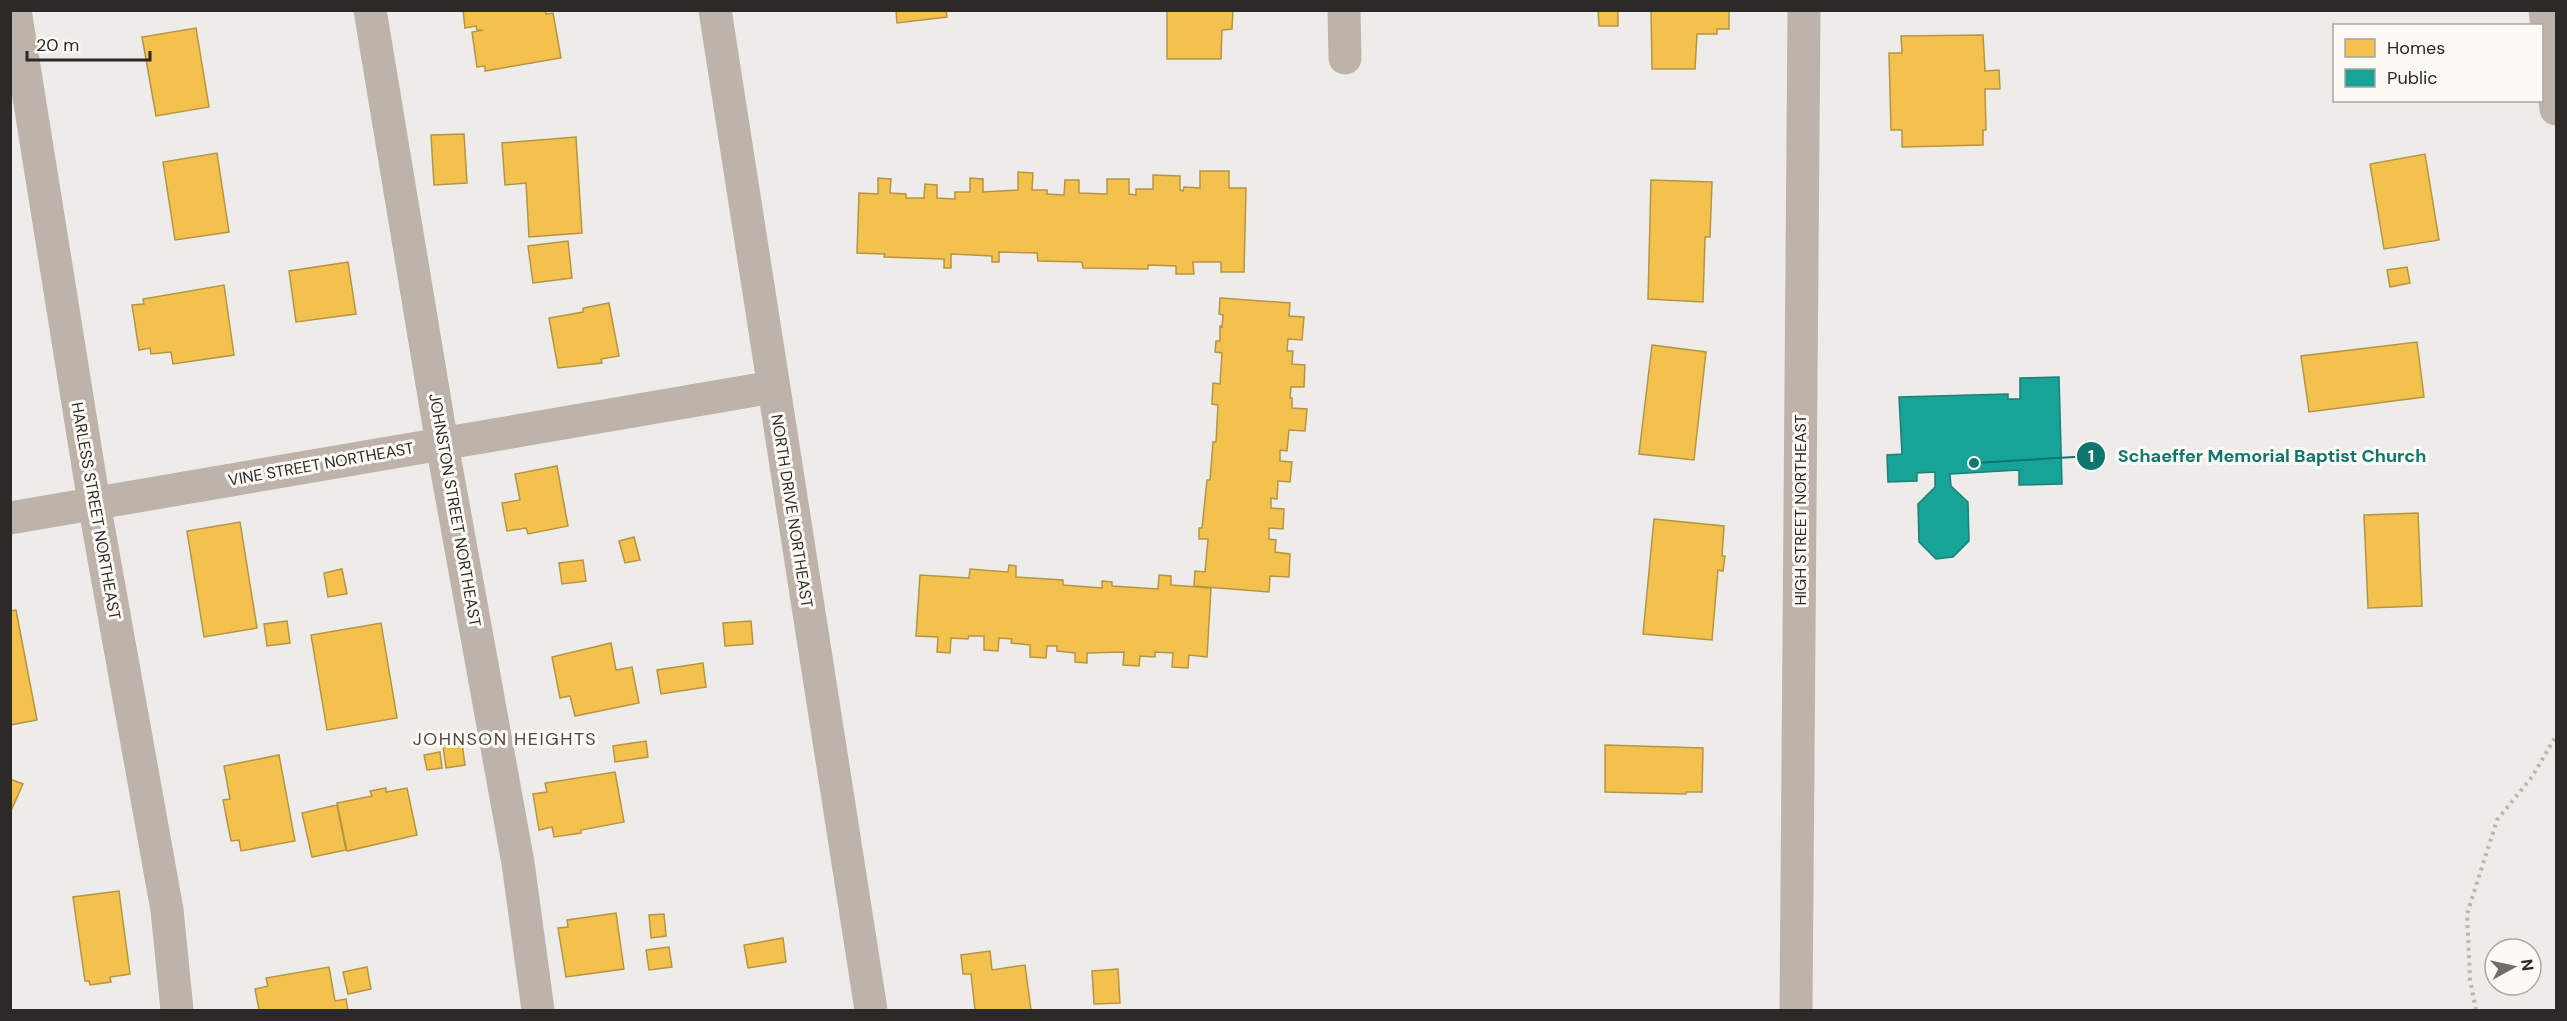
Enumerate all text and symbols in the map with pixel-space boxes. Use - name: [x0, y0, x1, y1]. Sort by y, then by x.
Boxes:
- scale bar: [27, 24, 150, 62]
- legend: [2333, 24, 2543, 102]
- text: 20 m: [36, 33, 79, 57]
- text: Homes: [2387, 36, 2445, 60]
- text: Public: [2387, 66, 2438, 90]
- street label: JOHNSTON STREET NORTHEAST: [424, 392, 486, 628]
- street label: HARLESS STREET NORTHEAST: [67, 401, 125, 621]
- street label: NORTH DRIVE NORTHEAST: [766, 413, 818, 609]
- street label: HIGH STREET NORTHEAST: [1790, 414, 1811, 606]
- street label: VINE STREET NORTHEAST: [227, 437, 415, 491]
- callout: Schaeffer Memorial Baptist Church: [2076, 438, 2438, 474]
- text: 1: [2088, 444, 2094, 468]
- text: Schaeffer Memorial Baptist Church: [2118, 444, 2426, 468]
- district label: JOHNSON HEIGHTS: [413, 727, 597, 751]
- north arrow: [2483, 937, 2543, 997]
- text: N: [2516, 958, 2539, 972]

